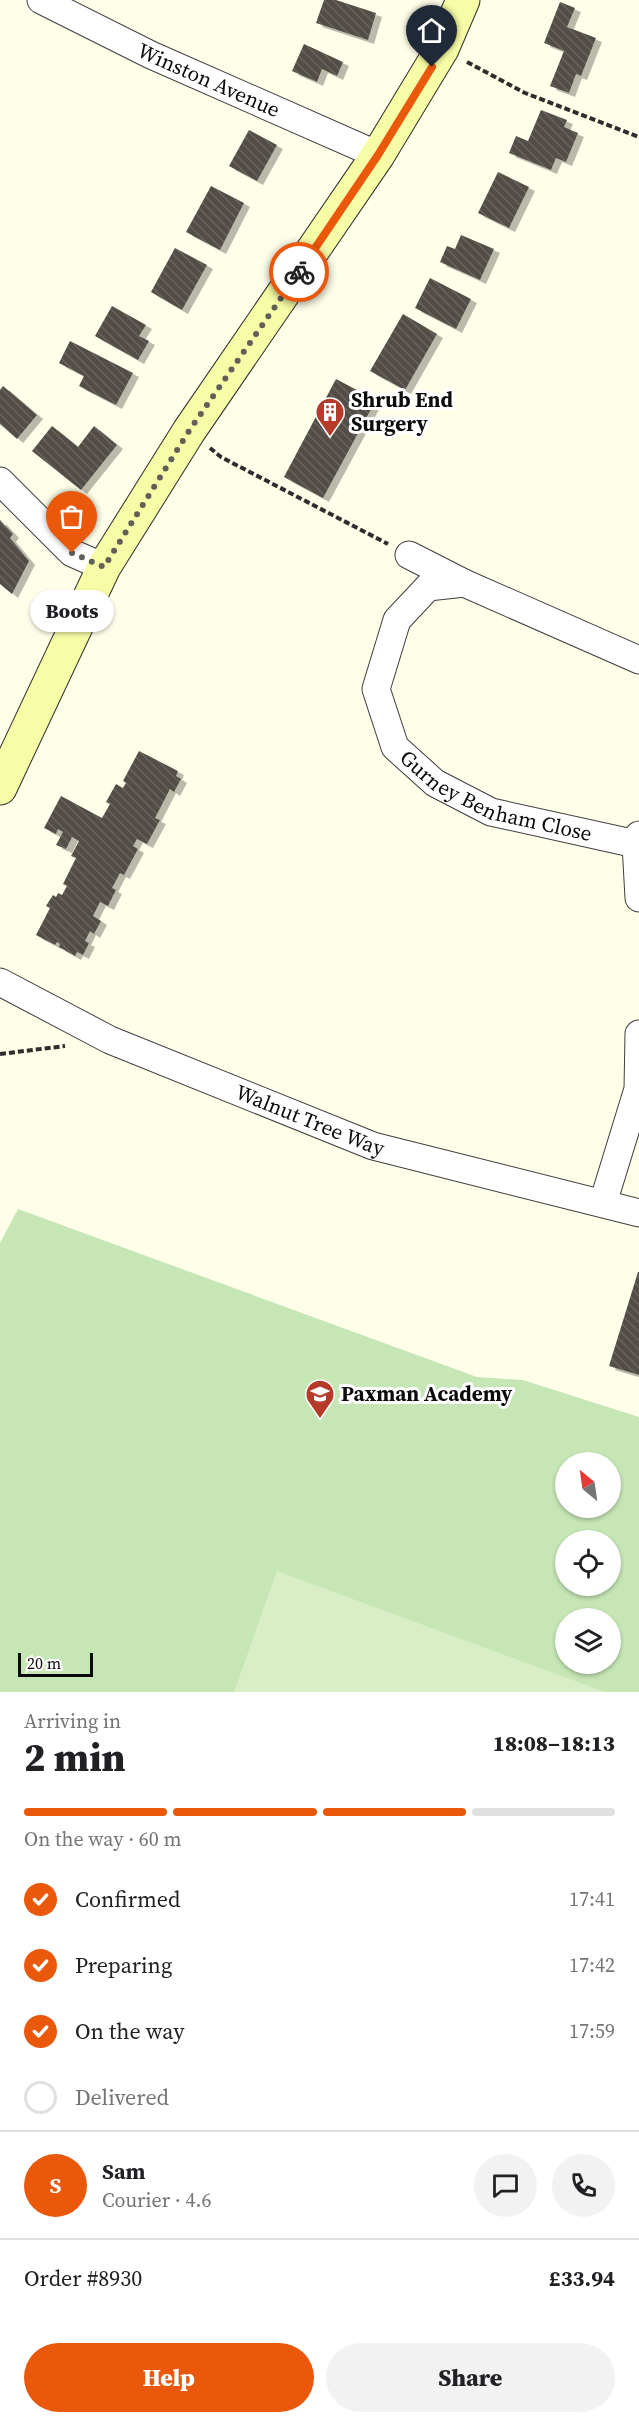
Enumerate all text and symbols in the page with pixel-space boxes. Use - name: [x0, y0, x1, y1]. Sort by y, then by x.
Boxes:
- pin: [406, 5, 457, 67]
- icon: home: [415, 14, 448, 47]
- street label: Winston Avenue: [133, 36, 285, 124]
- courier: [269, 242, 329, 302]
- icon: bike: [283, 256, 316, 289]
- place label: Shrub End Surgery: [351, 385, 454, 438]
- building icon: Shrub End Surgery: [314, 396, 346, 438]
- pin: [46, 491, 97, 553]
- icon: bag: [55, 500, 88, 533]
- callout: Boots: [30, 589, 114, 631]
- text: Boots: [46, 597, 98, 625]
- street label: Gurney Benham Close: [394, 743, 595, 848]
- street label: Walnut Tree Way: [231, 1077, 388, 1162]
- school or university icon: Paxman Academy: [304, 1378, 336, 1420]
- place label: Paxman Academy: [341, 1379, 513, 1408]
- north arrow: [555, 1452, 621, 1518]
- map controls: [555, 1452, 621, 1674]
- button: locate: [555, 1530, 621, 1596]
- button: layers: [555, 1608, 621, 1674]
- scale bar: [18, 1650, 93, 1678]
- text: 20 m: [27, 1652, 61, 1674]
- text: Arriving in: [24, 1707, 121, 1735]
- text: 18:08–18:13: [493, 1728, 615, 1758]
- text: 2 min: [24, 1731, 126, 1784]
- text: On the way · 60 m: [24, 1825, 181, 1853]
- icon: check: [24, 1883, 57, 1916]
- text: Confirmed: [75, 1884, 180, 1914]
- text: 17:41: [569, 1885, 615, 1913]
- icon: check: [24, 1949, 57, 1982]
- text: Preparing: [75, 1950, 172, 1980]
- text: 17:42: [569, 1951, 615, 1979]
- icon: check: [24, 2015, 57, 2048]
- text: On the way: [75, 2016, 184, 2046]
- text: 17:59: [569, 2017, 615, 2045]
- text: Delivered: [75, 2082, 169, 2112]
- button: chat: [474, 2154, 537, 2217]
- button: phone: [552, 2154, 615, 2217]
- text: Sam: [102, 2156, 146, 2186]
- text: S: [50, 2170, 61, 2200]
- text: Courier · 4.6: [102, 2186, 211, 2214]
- text: Order #8930: [24, 2263, 142, 2293]
- text: £33.94: [549, 2263, 615, 2293]
- button: Help: [24, 2343, 314, 2412]
- button: Share: [326, 2343, 615, 2412]

